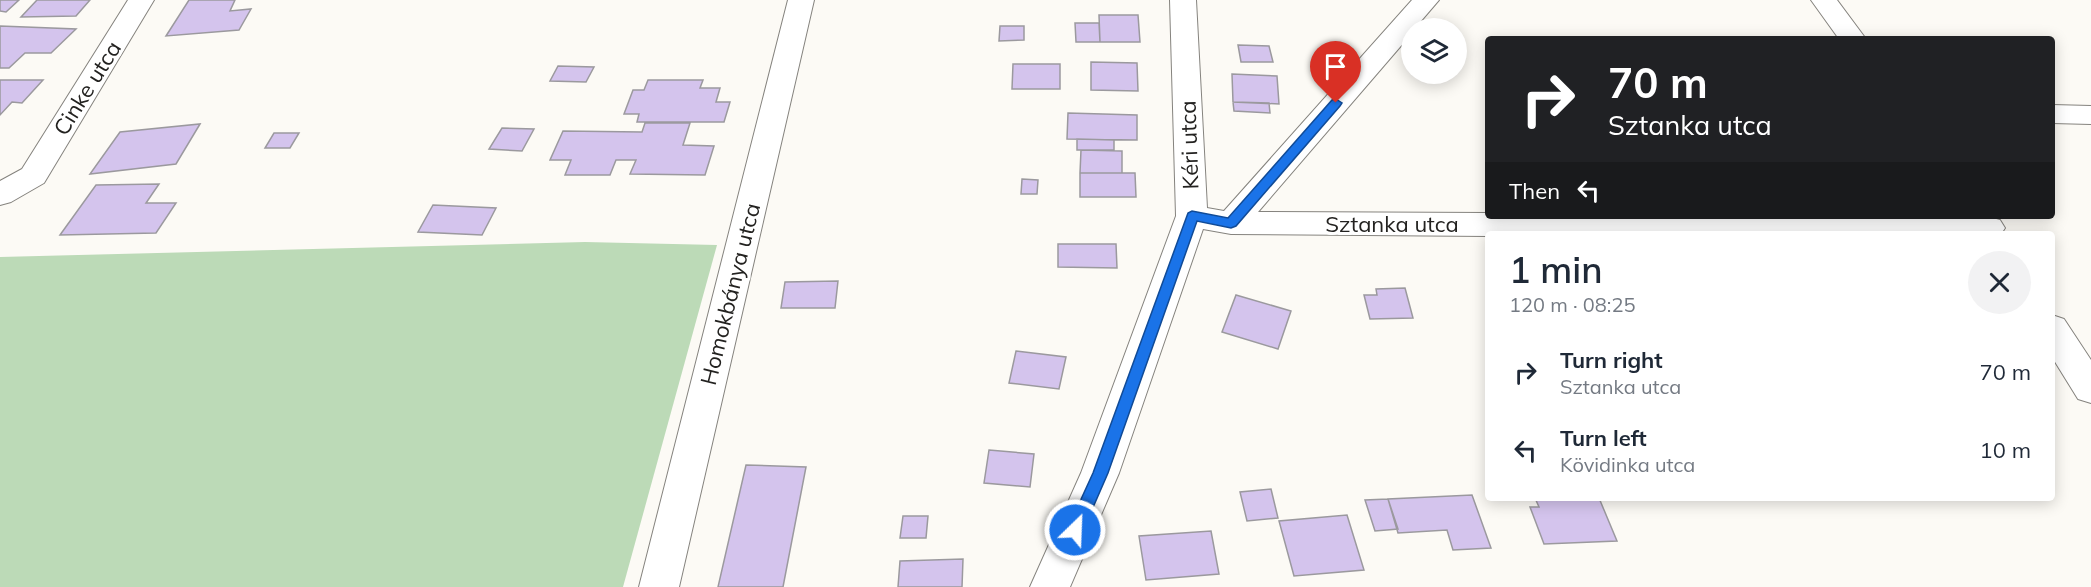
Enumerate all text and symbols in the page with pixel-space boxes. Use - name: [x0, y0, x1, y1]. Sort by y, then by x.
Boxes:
- map controls: [1401, 18, 1467, 84]
- button: layers: [1401, 18, 1467, 84]
- street label: Cinke utca: [47, 36, 127, 140]
- pin: [1310, 41, 1361, 103]
- icon: arrive: [1319, 50, 1352, 83]
- text: 70 m: [1608, 56, 1708, 109]
- icon: right: [1509, 60, 1587, 138]
- street label: Kéri utca: [1173, 100, 1205, 190]
- text: Sztanka utca: [1608, 108, 1772, 142]
- icon: left: [1572, 174, 1605, 207]
- text: Then: [1509, 177, 1560, 205]
- street label: Homokbánya utca: [694, 200, 766, 388]
- street label: Sztanka utca: [1325, 210, 1459, 238]
- text: 1 min: [1509, 247, 1603, 292]
- button: close: [1968, 251, 2031, 314]
- text: 120 m · 08:25: [1509, 292, 1635, 317]
- text: Turn right: [1560, 346, 1663, 374]
- icon: right: [1509, 356, 1542, 389]
- text: 70 m: [1980, 358, 2031, 386]
- text: Sztanka utca: [1560, 374, 1681, 399]
- text: Turn left: [1560, 424, 1647, 452]
- icon: left: [1509, 434, 1542, 467]
- text: 10 m: [1980, 436, 2031, 464]
- text: Kövidinka utca: [1560, 452, 1695, 477]
- position arrow: [1043, 498, 1107, 562]

